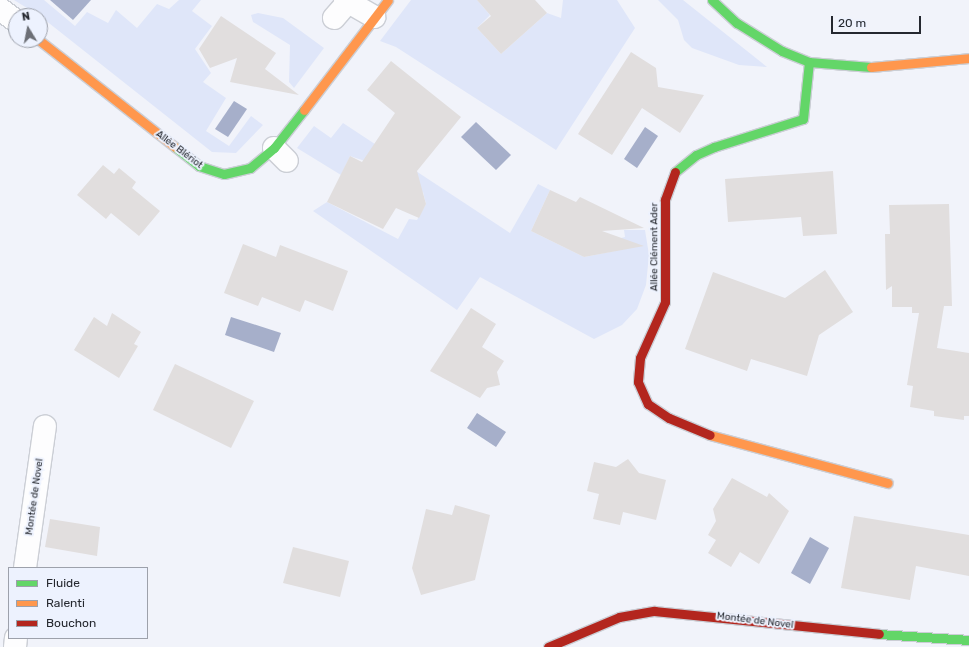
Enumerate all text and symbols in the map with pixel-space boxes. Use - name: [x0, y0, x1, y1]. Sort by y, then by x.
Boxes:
- north arrow: [8, 8, 48, 48]
- scale bar: [833, 8, 923, 34]
- text: N: [21, 10, 31, 24]
- text: 20 m: [838, 16, 866, 30]
- street label: Allée Blériot: [153, 128, 205, 172]
- street label: Allée Clément Ader: [649, 203, 661, 291]
- street label: Montée de Novel: [24, 458, 46, 536]
- legend: [8, 567, 148, 639]
- text: Fluide: [46, 576, 80, 590]
- text: Ralenti: [46, 596, 85, 610]
- street label: Montée de Novel: [716, 610, 794, 632]
- text: Bouchon: [46, 616, 96, 630]

